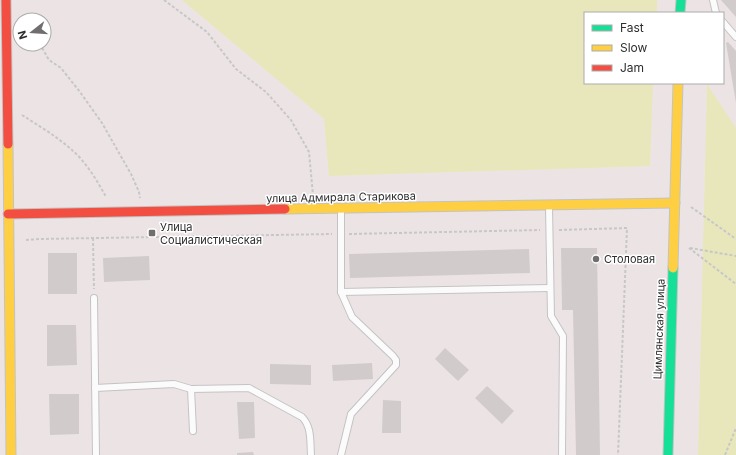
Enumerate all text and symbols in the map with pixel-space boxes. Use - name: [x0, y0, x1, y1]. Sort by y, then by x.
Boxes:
- north arrow: [12, 12, 52, 52]
- legend: [584, 12, 724, 84]
- text: Fast: [620, 20, 644, 35]
- text: N: [15, 29, 30, 41]
- text: Slow: [620, 40, 648, 55]
- text: Jam: [620, 60, 644, 75]
- street label: улица Адмирала Старикова: [266, 189, 416, 205]
- place label: Улица Социалистическая: [160, 220, 262, 247]
- marker: Улица Социалистическая: [147, 228, 157, 238]
- place label: Столовая: [604, 252, 655, 266]
- marker: Столовая: [591, 254, 601, 264]
- street label: Цимлянская улица: [650, 278, 668, 380]

